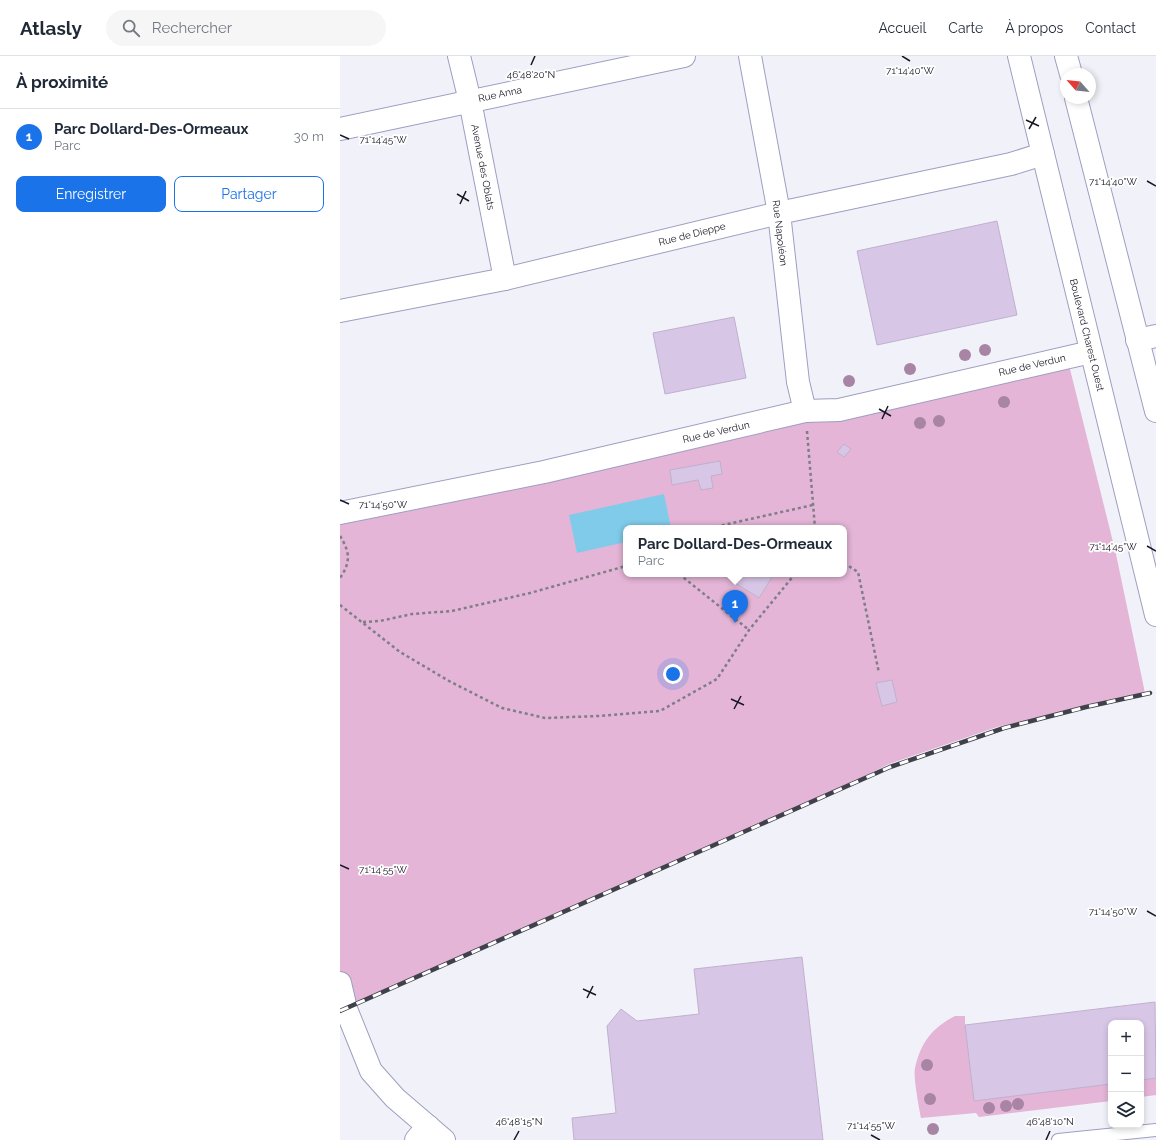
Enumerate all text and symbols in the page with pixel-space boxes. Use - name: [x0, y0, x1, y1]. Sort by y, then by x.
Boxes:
- search box: [106, 10, 386, 46]
- text: Atlasly: [20, 17, 82, 39]
- icon: search: [120, 17, 142, 39]
- text: Rechercher: [152, 19, 232, 37]
- text: Accueil: [878, 20, 926, 36]
- text: Carte: [948, 20, 983, 36]
- text: À propos: [1005, 20, 1063, 36]
- text: Contact: [1085, 20, 1136, 36]
- text: 71°14'40"W: [886, 65, 934, 76]
- north arrow: [1060, 68, 1096, 104]
- text: 46°48'20"N: [507, 69, 555, 80]
- text: À proximité: [16, 72, 108, 92]
- street label: Rue Anna: [477, 84, 523, 104]
- text: Parc Dollard-Des-Ormeaux: [54, 120, 249, 138]
- street label: Avenue des Oblats: [469, 123, 497, 211]
- text: 1: [26, 129, 32, 144]
- text: 30 m: [294, 129, 324, 144]
- text: 71°14'45"W: [359, 134, 407, 145]
- text: Parc: [54, 138, 81, 153]
- button: Enregistrer: [16, 176, 166, 212]
- button: Partager: [174, 176, 324, 212]
- text: 71°14'40"W: [1089, 176, 1137, 187]
- street label: Rue Napoléon: [770, 199, 790, 267]
- street label: Rue de Dieppe: [657, 220, 727, 248]
- street label: Boulevard Charest Ouest: [1068, 278, 1106, 393]
- street label: Rue de Verdun: [997, 352, 1067, 378]
- street label: Rue de Verdun: [681, 419, 751, 445]
- text: 71°14'50"W: [359, 499, 408, 510]
- popup: [623, 525, 847, 577]
- text: Parc Dollard-Des-Ormeaux: [638, 535, 832, 553]
- text: 71°14'45"W: [1089, 541, 1137, 552]
- text: Parc: [638, 553, 664, 568]
- pin: 1: [722, 590, 748, 623]
- your location: [663, 664, 683, 684]
- text: 71°14'55"W: [359, 864, 407, 875]
- text: 71°14'50"W: [1089, 906, 1138, 917]
- map controls: [1108, 1020, 1144, 1128]
- button: +: [1108, 1020, 1144, 1056]
- button: −: [1108, 1056, 1144, 1092]
- button: layers: [1108, 1092, 1144, 1128]
- text: 46°48'15"N: [496, 1116, 543, 1127]
- text: 46°48'10"N: [1026, 1116, 1074, 1127]
- text: 71°14'55"W: [847, 1120, 895, 1131]

